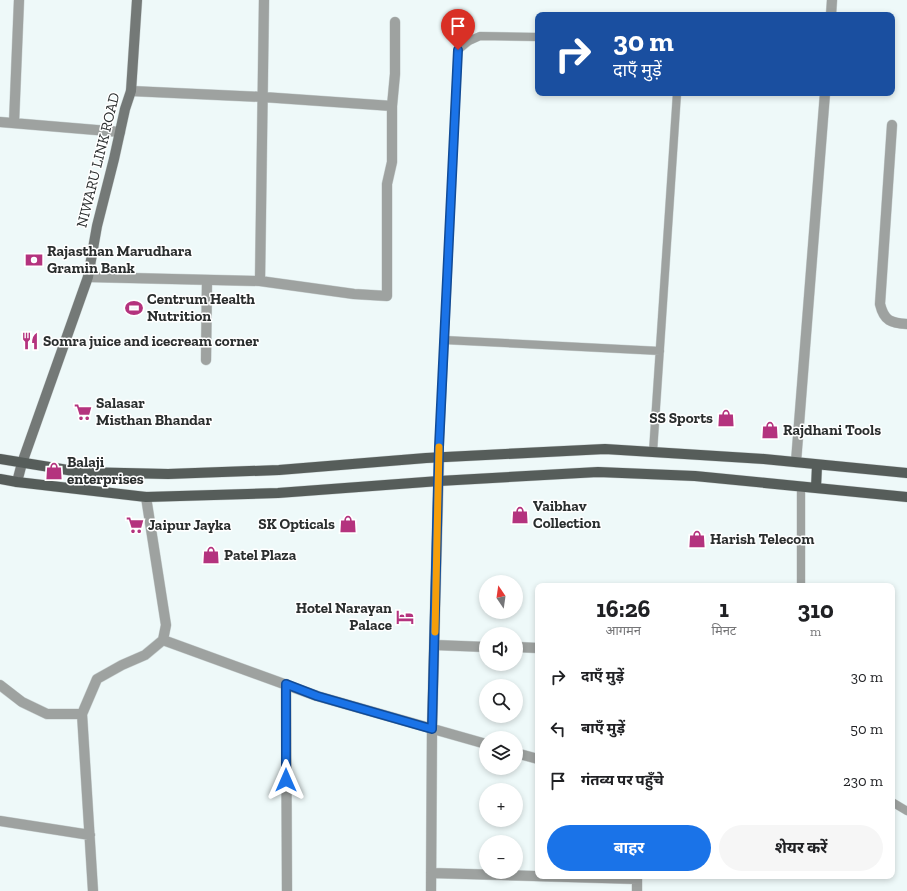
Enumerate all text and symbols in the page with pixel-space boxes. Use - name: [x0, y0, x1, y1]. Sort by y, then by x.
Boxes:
- pin: [441, 9, 475, 50]
- icon: arrive: [447, 15, 469, 37]
- text: 30 m: [613, 25, 674, 58]
- icon: right: [547, 28, 599, 80]
- text: दाएँ मुड़ें: [613, 59, 662, 81]
- street label: NIWARU LINK ROAD: [72, 90, 124, 230]
- place label: Rajasthan Marudhara Gramin Bank: [47, 242, 192, 277]
- bank icon: Rajasthan Marudhara Gramin Bank: [24, 250, 44, 270]
- place label: Centrum Health Nutrition: [147, 290, 255, 325]
- sports icon: Centrum Health Nutrition: [124, 298, 144, 318]
- restaurant icon: Somra juice and icecream corner: [20, 331, 40, 351]
- place label: Somra juice and icecream corner: [43, 332, 259, 350]
- place label: Salasar Misthan Bhandar: [96, 394, 212, 429]
- supermarket icon: Salasar Misthan Bhandar: [73, 402, 93, 422]
- shop icon: SS Sports: [716, 408, 736, 428]
- place label: SS Sports: [649, 409, 713, 427]
- shop icon: Rajdhani Tools: [760, 420, 780, 440]
- place label: Rajdhani Tools: [783, 421, 881, 439]
- place label: Balaji enterprises: [67, 453, 144, 488]
- shop icon: Balaji enterprises: [44, 461, 64, 481]
- place label: Vaibhav Collection: [533, 497, 601, 532]
- shop icon: Vaibhav Collection: [510, 505, 530, 525]
- shop icon: SK Opticals: [338, 514, 358, 534]
- supermarket icon: Jaipur Jayka: [125, 515, 145, 535]
- place label: SK Opticals: [258, 515, 335, 533]
- place label: Jaipur Jayka: [148, 516, 231, 534]
- shop icon: Harish Telecom: [687, 529, 707, 549]
- place label: Harish Telecom: [710, 530, 814, 548]
- shop icon: Patel Plaza: [201, 545, 221, 565]
- place label: Patel Plaza: [224, 546, 297, 564]
- north arrow: [479, 575, 523, 619]
- map controls: [479, 575, 523, 879]
- text: 16:26: [596, 594, 650, 623]
- text: 1: [719, 594, 729, 623]
- text: 310: [798, 595, 834, 624]
- place label: Hotel Narayan Palace: [296, 599, 392, 634]
- hotel icon: Hotel Narayan Palace: [395, 607, 415, 627]
- text: आगमन: [605, 623, 641, 638]
- text: मिनट: [712, 623, 736, 638]
- text: m: [810, 624, 821, 639]
- button: sound: [479, 627, 523, 671]
- icon: right: [547, 666, 569, 688]
- text: दाएँ मुड़ें: [581, 667, 624, 685]
- text: 30 m: [851, 668, 883, 686]
- button: search: [479, 679, 523, 723]
- icon: left: [547, 718, 569, 740]
- text: बाएँ मुड़ें: [581, 719, 625, 737]
- text: 50 m: [850, 720, 883, 738]
- button: layers: [479, 731, 523, 775]
- position arrow: [265, 759, 307, 801]
- icon: arrive: [547, 770, 569, 792]
- text: गंतव्य पर पहुँचे: [581, 771, 664, 789]
- text: 230 m: [843, 772, 883, 790]
- button: +: [479, 783, 523, 827]
- button: बाहर: [547, 825, 711, 871]
- button: शेयर करें: [719, 825, 883, 871]
- button: −: [479, 835, 523, 879]

